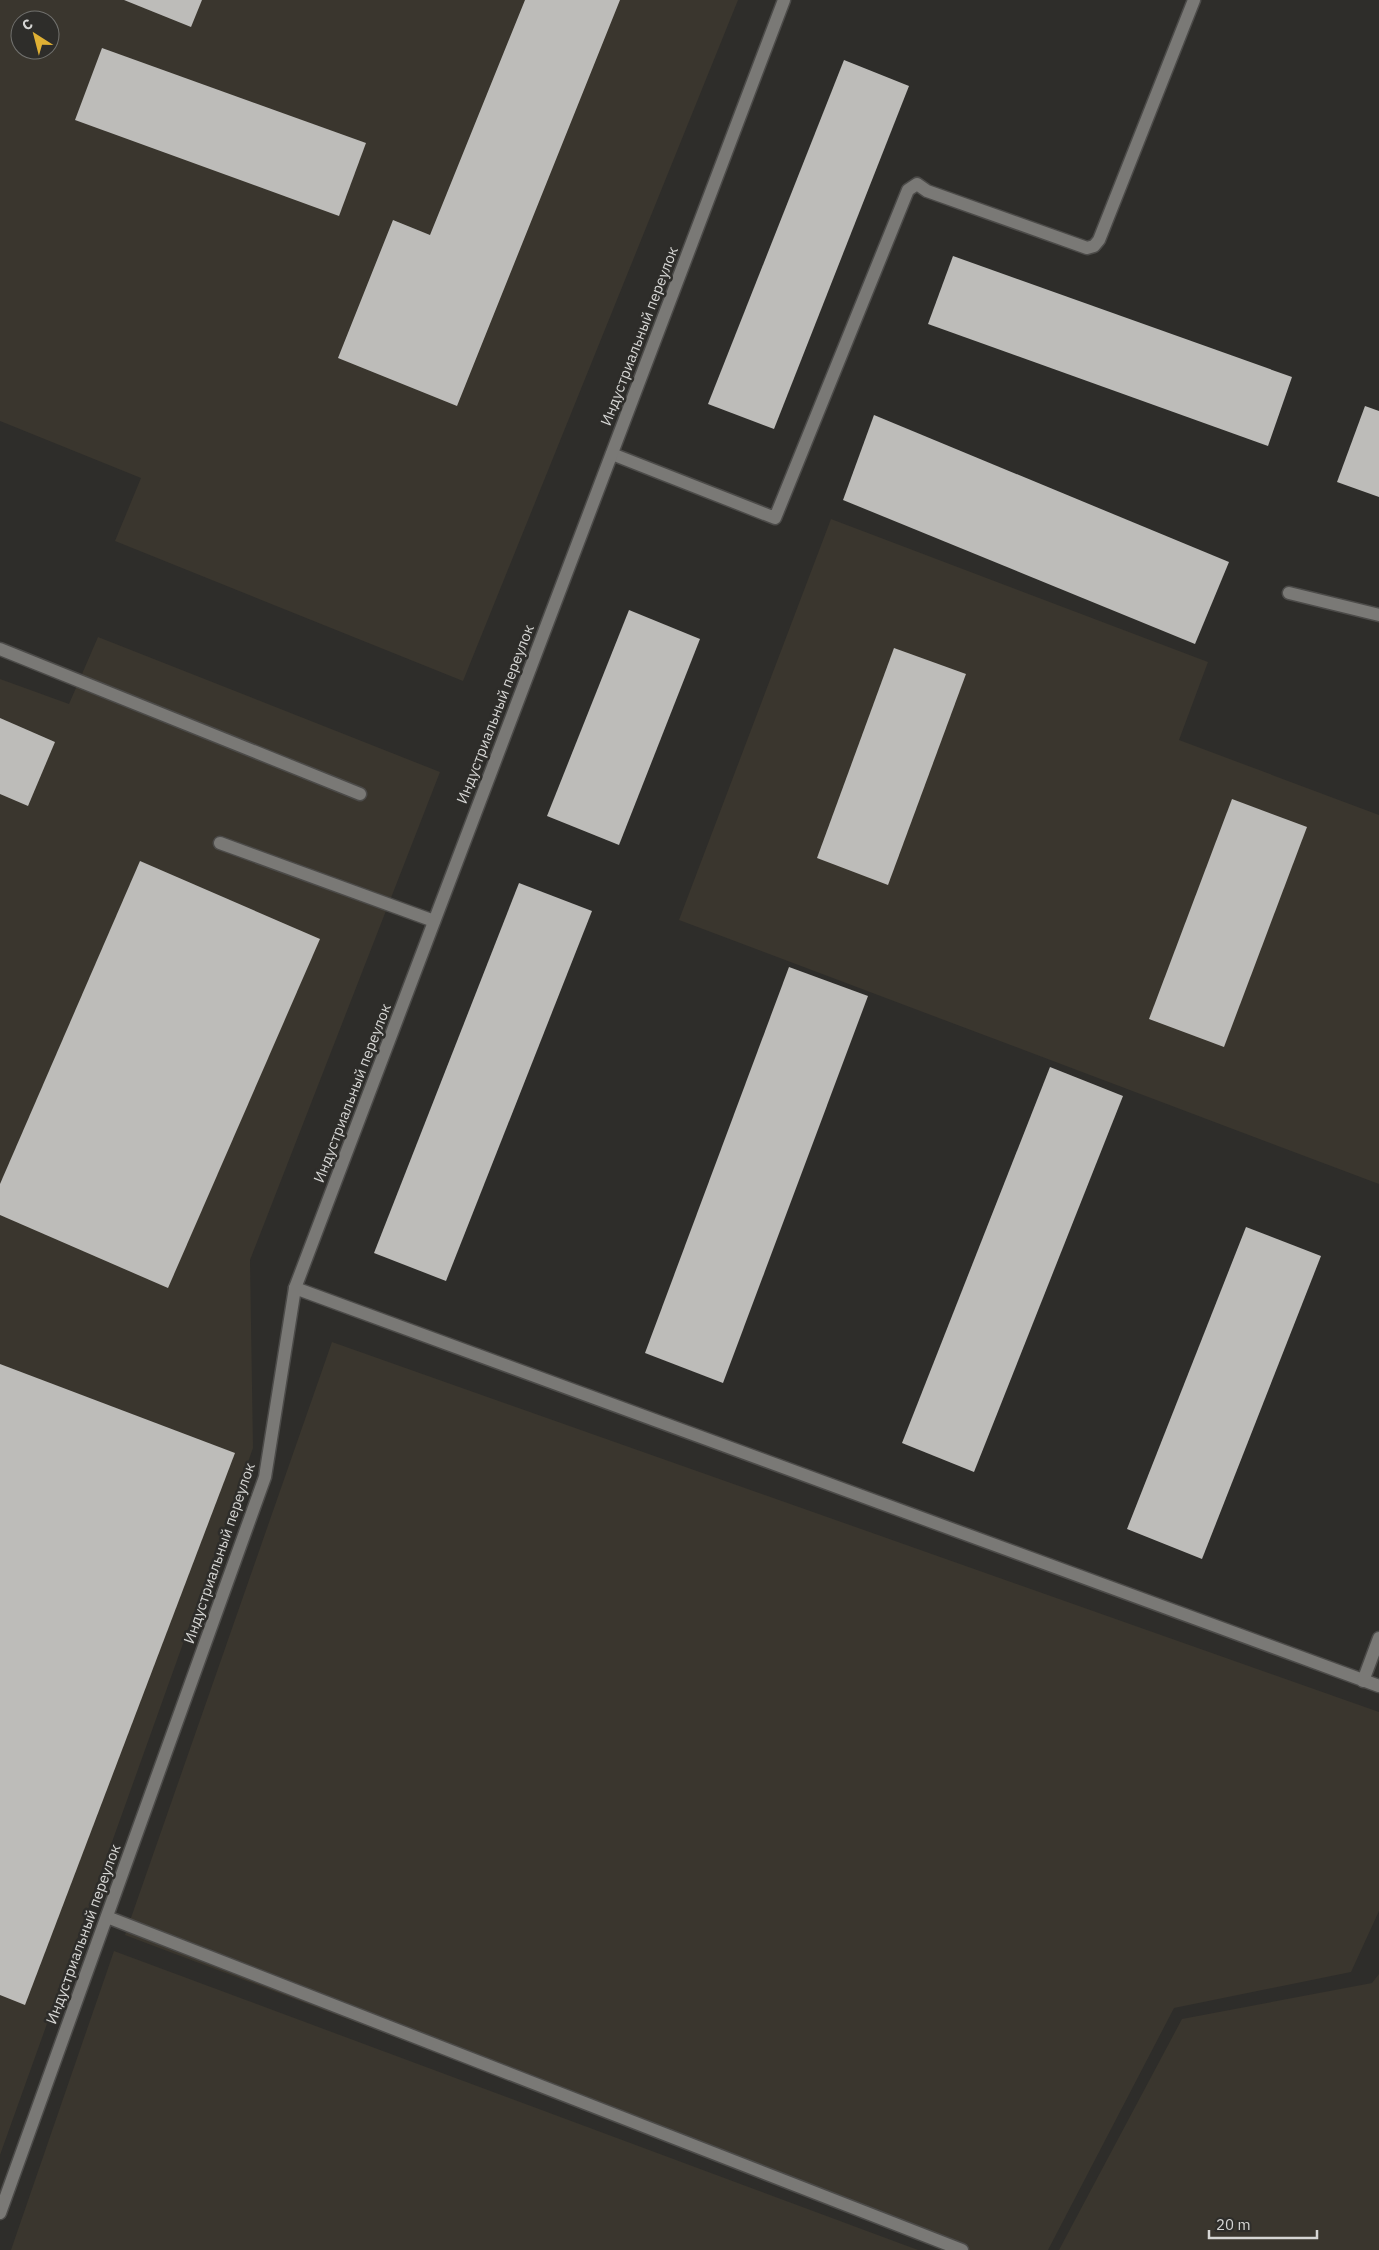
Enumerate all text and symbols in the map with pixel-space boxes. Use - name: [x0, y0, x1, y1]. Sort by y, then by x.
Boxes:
- north arrow: [10, 10, 60, 60]
- text: С: [18, 15, 36, 34]
- street label: Индустриальный переулок: [596, 244, 682, 428]
- street label: Индустриальный переулок: [452, 622, 538, 806]
- street label: Индустриальный переулок: [309, 1001, 395, 1185]
- street label: Индустриальный переулок: [179, 1460, 259, 1646]
- street label: Индустриальный переулок: [42, 1841, 124, 2027]
- scale bar: [1209, 2208, 1316, 2240]
- text: 20 m: [1216, 2215, 1251, 2234]

